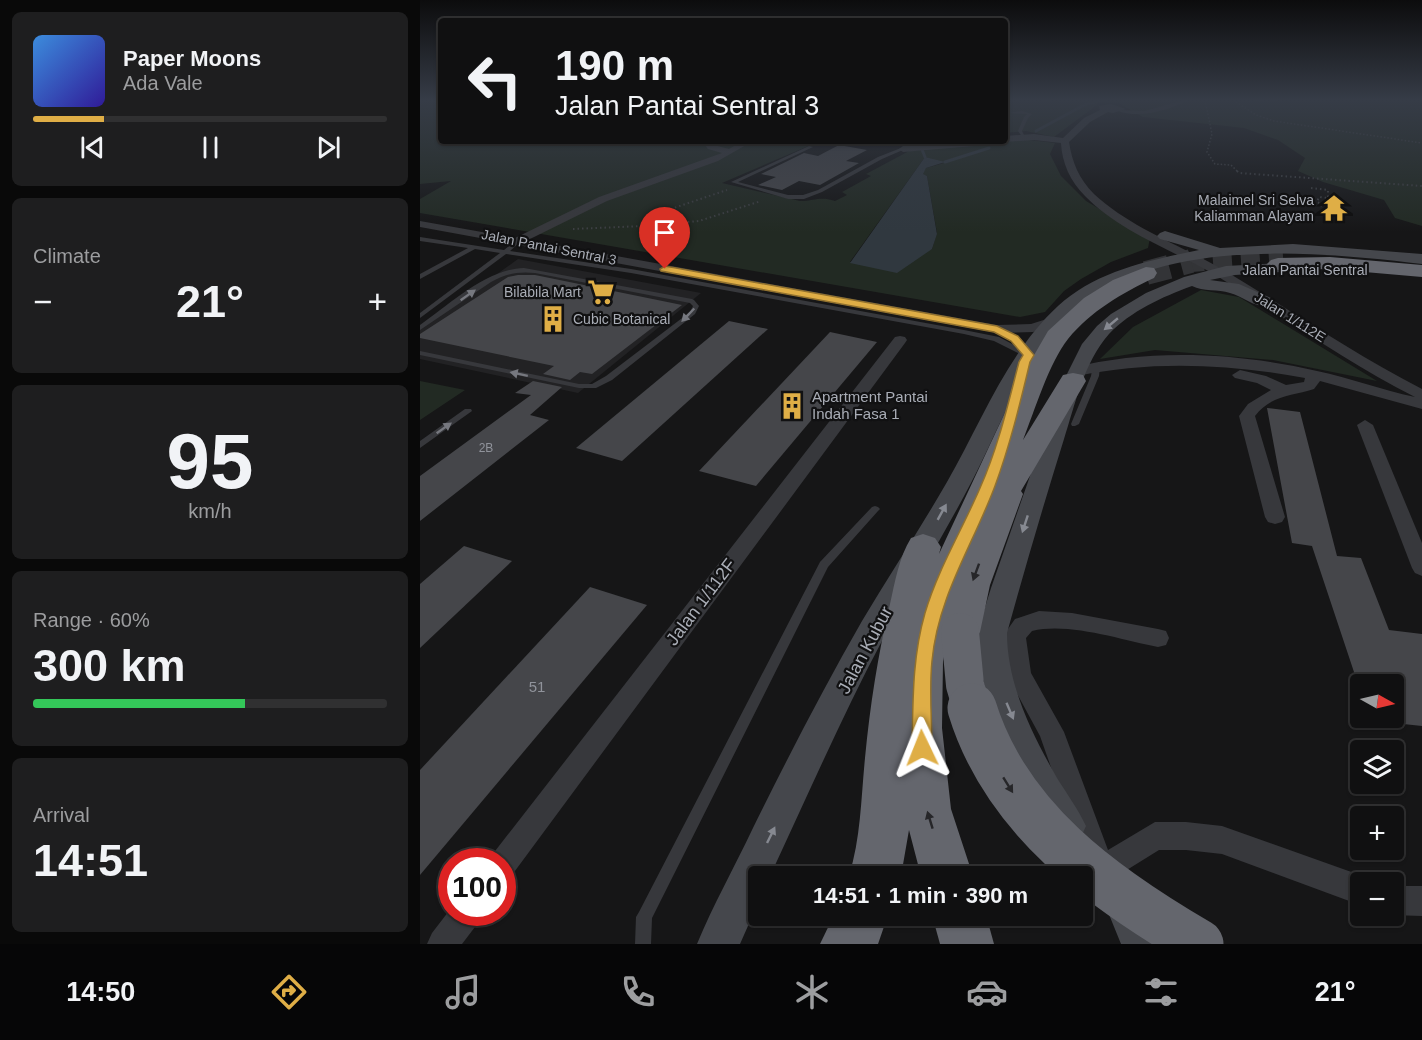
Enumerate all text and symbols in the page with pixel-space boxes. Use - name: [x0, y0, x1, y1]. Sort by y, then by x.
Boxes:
- icon: left: [456, 42, 534, 120]
- text: 190 m: [555, 42, 674, 89]
- text: Paper Moons: [123, 46, 261, 71]
- text: Ada Vale: [123, 72, 203, 94]
- text: Jalan Pantai Sentral 3: [555, 91, 819, 121]
- icon: previous: [76, 131, 109, 164]
- icon: pause: [194, 131, 227, 164]
- icon: next: [312, 131, 345, 164]
- place label: Malaimel Sri Selva Kaliamman Alayam: [1194, 192, 1314, 224]
- temple icon: Malaimel Sri Selva Kaliamman Alayam: [1319, 193, 1349, 223]
- pin: [639, 207, 690, 269]
- icon: arrive: [648, 216, 681, 249]
- street label: Jalan Pantai Sentral 3: [480, 226, 618, 268]
- text: Climate: [33, 245, 101, 267]
- street label: Jalan Pantai Sentral: [1242, 262, 1368, 278]
- text: 21°: [176, 276, 244, 327]
- supermarket icon: Bilabila Mart: [586, 277, 616, 307]
- text: −: [33, 283, 52, 320]
- text: +: [368, 283, 387, 320]
- place label: Bilabila Mart: [504, 284, 581, 300]
- street label: Jalan 1/112E: [1252, 289, 1328, 345]
- one-way arrow: [460, 290, 476, 301]
- building icon: Cubic Botanical: [538, 304, 568, 334]
- one-way arrow: [682, 307, 696, 321]
- place label: Cubic Botanical: [573, 311, 670, 327]
- one-way arrow: [1104, 317, 1119, 330]
- one-way arrow: [509, 369, 528, 378]
- place label: Apartment Pantai Indah Fasa 1: [812, 388, 928, 422]
- building icon: Apartment Pantai Indah Fasa 1: [777, 391, 807, 421]
- text: 95: [167, 417, 253, 505]
- one-way arrow: [436, 422, 452, 434]
- house number: 2B: [479, 441, 493, 455]
- text: km/h: [188, 500, 232, 522]
- one-way arrow: [937, 504, 947, 521]
- one-way arrow: [1020, 515, 1029, 533]
- street label: Jalan 1/112F: [662, 555, 740, 649]
- one-way arrow: [971, 564, 981, 582]
- street label: Jalan Kubur: [834, 603, 896, 697]
- text: Range · 60%: [33, 609, 150, 631]
- text: 300 km: [33, 640, 186, 691]
- north arrow: [1350, 674, 1404, 728]
- map controls: [1350, 674, 1404, 926]
- house number: 51: [529, 678, 545, 695]
- one-way arrow: [1005, 703, 1015, 721]
- position arrow: [890, 716, 954, 780]
- button: layers: [1350, 740, 1404, 794]
- one-way arrow: [1003, 777, 1014, 793]
- text: Arrival: [33, 804, 90, 826]
- button: +: [1350, 806, 1404, 860]
- one-way arrow: [925, 811, 934, 829]
- one-way arrow: [766, 826, 775, 843]
- text: 14:51: [33, 835, 148, 886]
- speed limit sign: 100: [438, 848, 516, 926]
- button: −: [1350, 872, 1404, 926]
- text: 14:51 · 1 min · 390 m: [813, 883, 1028, 908]
- icon: directions: [268, 971, 310, 1013]
- icon: music: [442, 971, 484, 1013]
- icon: phone: [617, 971, 659, 1013]
- icon: climate: [791, 971, 833, 1013]
- icon: car: [966, 971, 1008, 1013]
- icon: filters: [1140, 971, 1182, 1013]
- text: 14:50: [66, 977, 135, 1007]
- text: 21°: [1315, 977, 1356, 1007]

